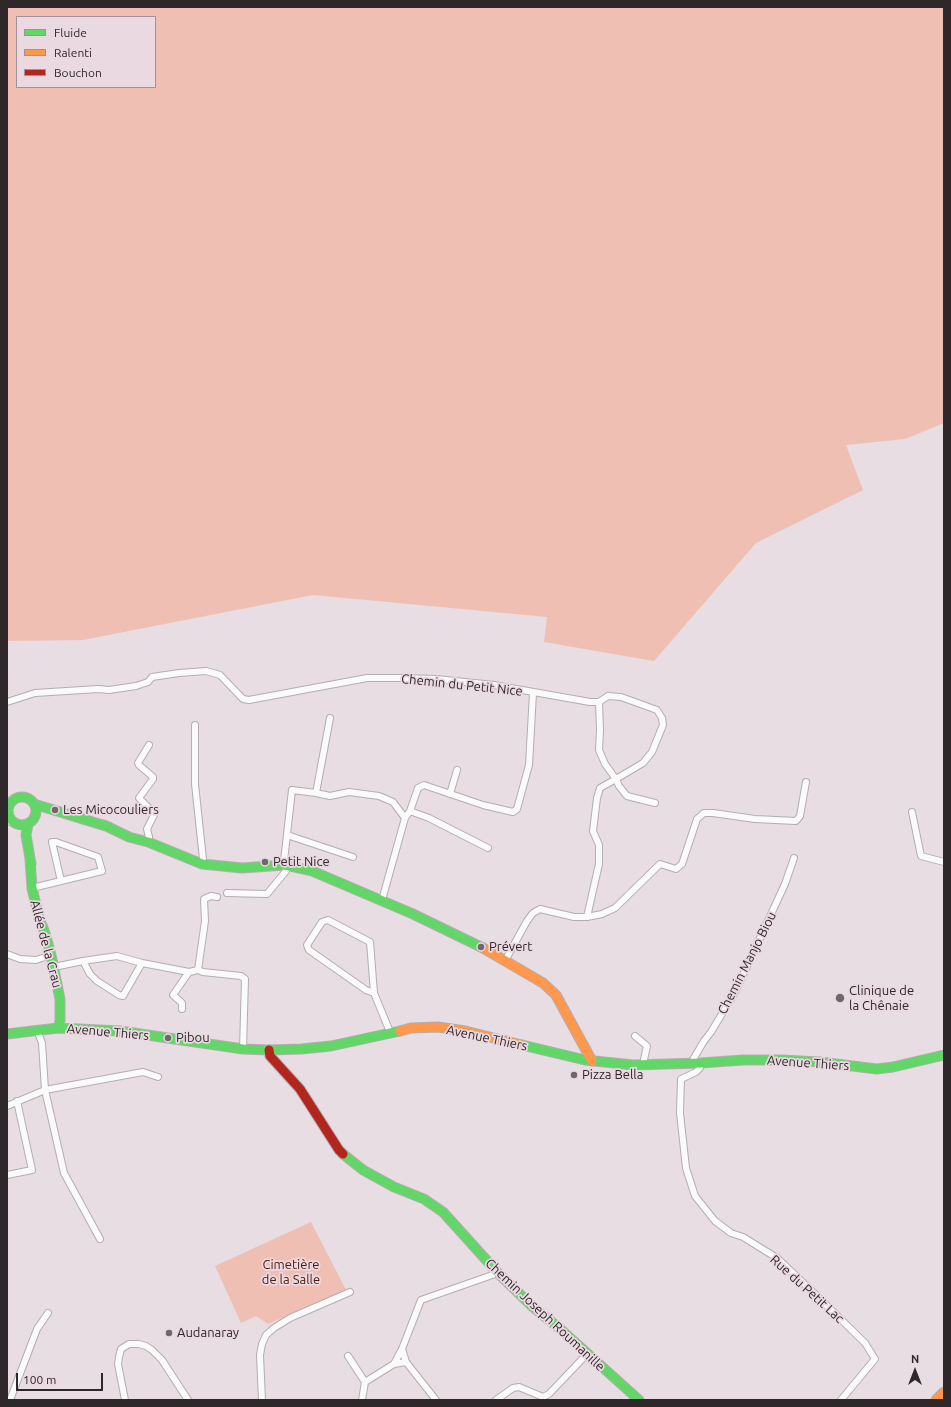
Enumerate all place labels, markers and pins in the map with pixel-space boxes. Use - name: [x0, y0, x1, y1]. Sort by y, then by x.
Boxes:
- place label: Les Micocouliers: [63, 802, 159, 818]
- marker: Les Micocouliers: [50, 805, 60, 815]
- place label: Petit Nice: [273, 854, 330, 870]
- marker: Petit Nice: [260, 857, 270, 867]
- place label: Prévert: [489, 939, 532, 955]
- marker: Prévert: [476, 942, 486, 952]
- place label: Clinique de la Chênaie: [849, 983, 914, 1014]
- marker: Clinique de la Chênaie: [834, 992, 846, 1004]
- place label: Pibou: [176, 1030, 210, 1046]
- marker: Pibou: [163, 1033, 173, 1043]
- place label: Pizza Bella: [582, 1067, 643, 1083]
- marker: Pizza Bella: [569, 1070, 579, 1080]
- place label: Audanaray: [177, 1325, 239, 1341]
- marker: Audanaray: [164, 1328, 174, 1338]

